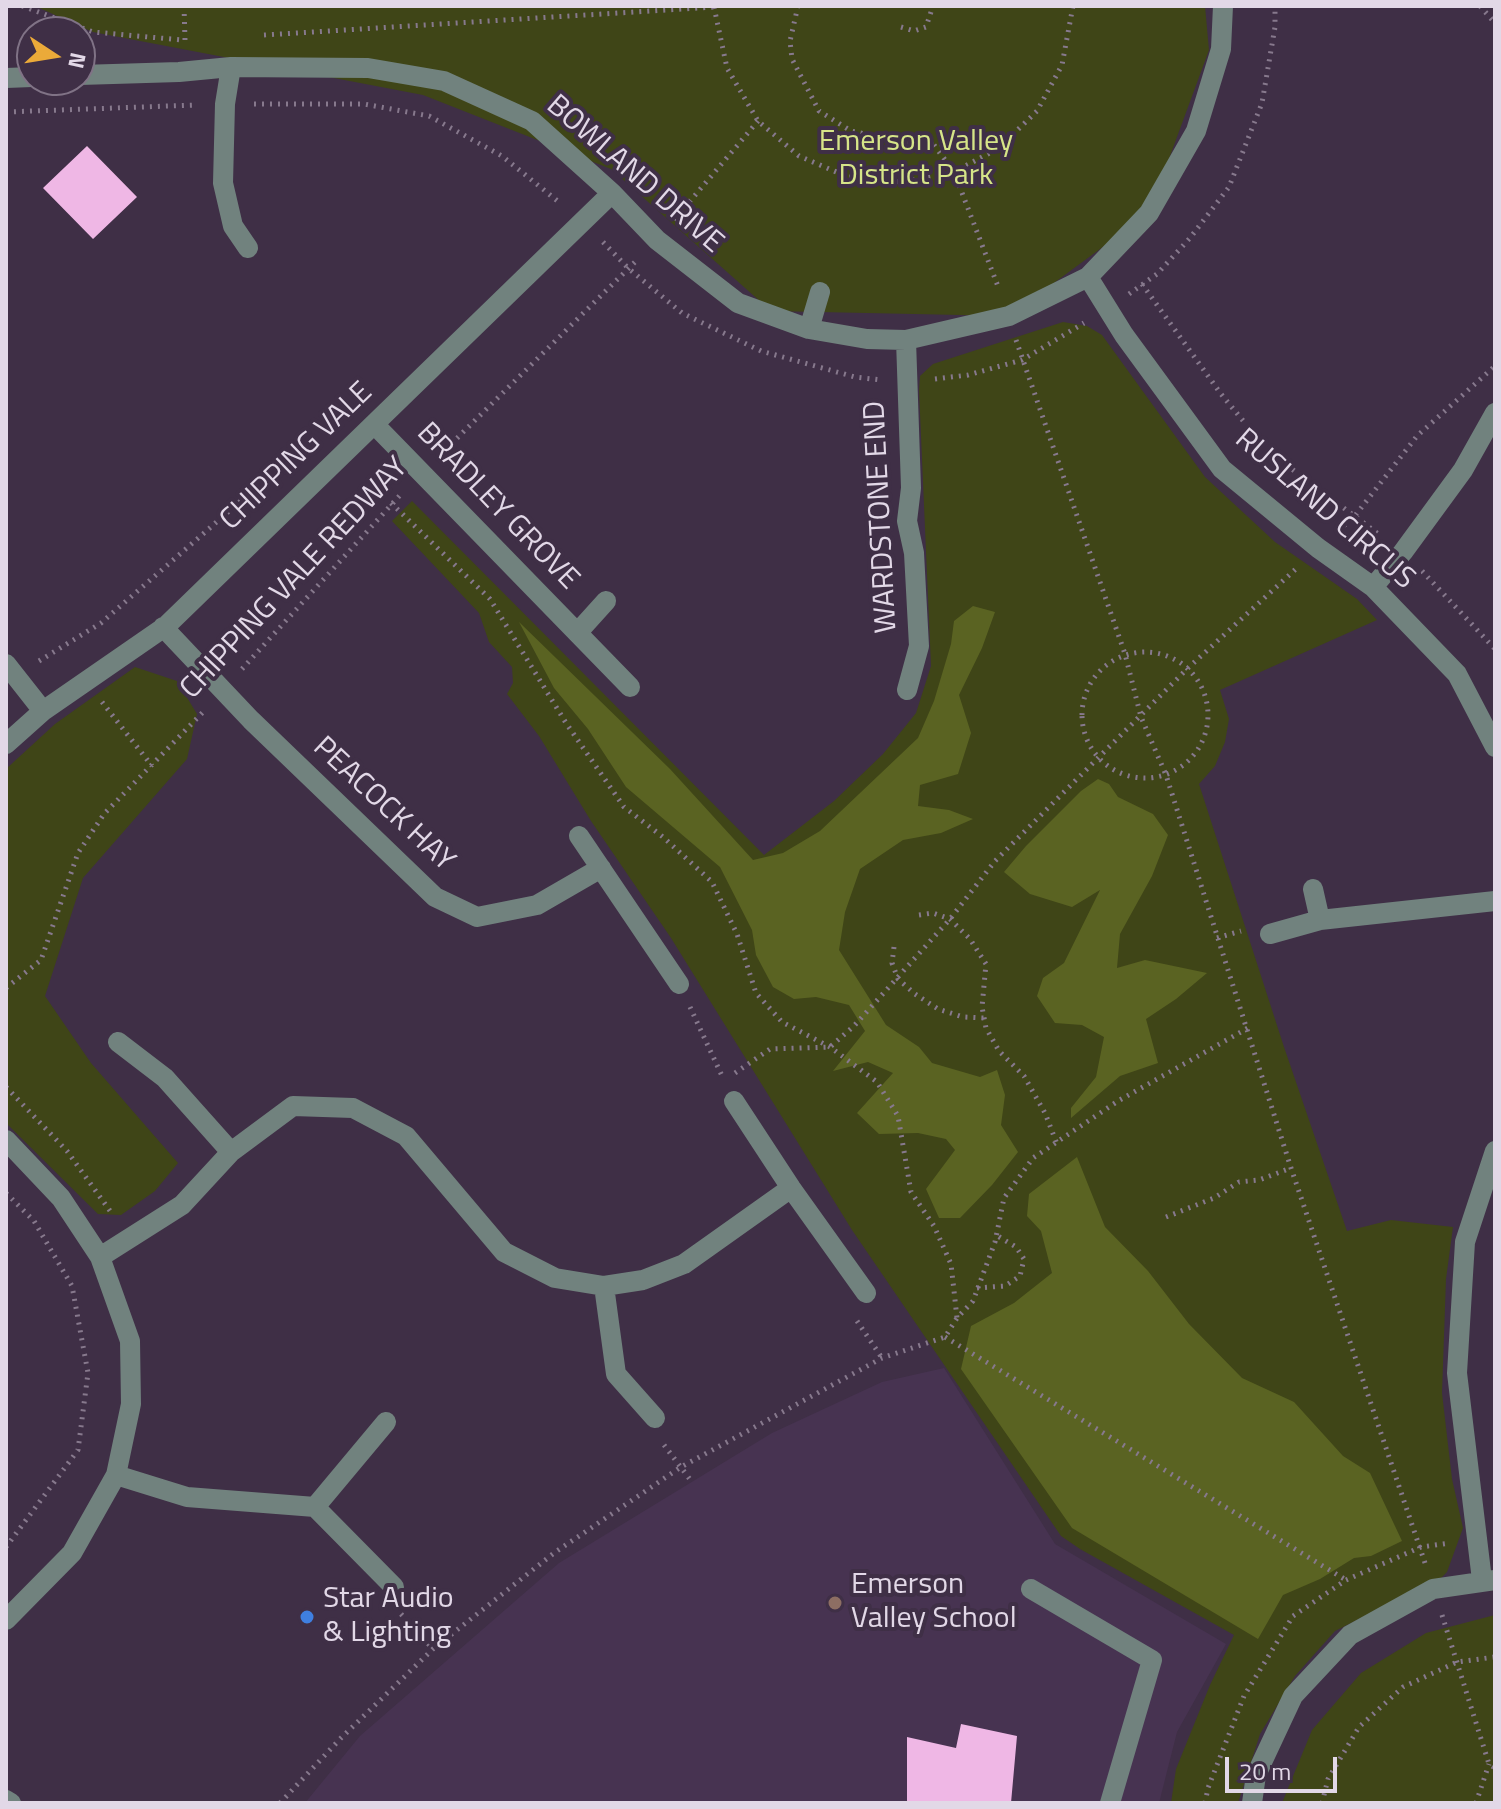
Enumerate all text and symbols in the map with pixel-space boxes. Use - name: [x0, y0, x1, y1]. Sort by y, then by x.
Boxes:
- north arrow: [16, 16, 96, 96]
- text: N: [59, 50, 96, 72]
- street label: BOWLAND DRIVE: [538, 88, 730, 262]
- park label: Emerson Valley District Park: [819, 125, 1013, 196]
- street label: CHIPPING VALE: [213, 375, 381, 539]
- street label: WARDSTONE END: [858, 400, 906, 634]
- street label: BRADLEY GROVE: [408, 416, 586, 598]
- street label: RUSLAND CIRCUS: [1227, 422, 1421, 598]
- street label: CHIPPING VALE REDWAY: [174, 451, 416, 707]
- street label: PEACOCK HAY: [305, 730, 461, 880]
- place label: Emerson Valley School: [851, 1568, 1017, 1638]
- place label: Star Audio & Lighting: [323, 1582, 454, 1652]
- marker: Emerson Valley School: [826, 1594, 844, 1612]
- marker: Star Audio & Lighting: [298, 1608, 316, 1626]
- scale bar: [1229, 1741, 1341, 1791]
- text: 20 m: [1239, 1753, 1291, 1789]

